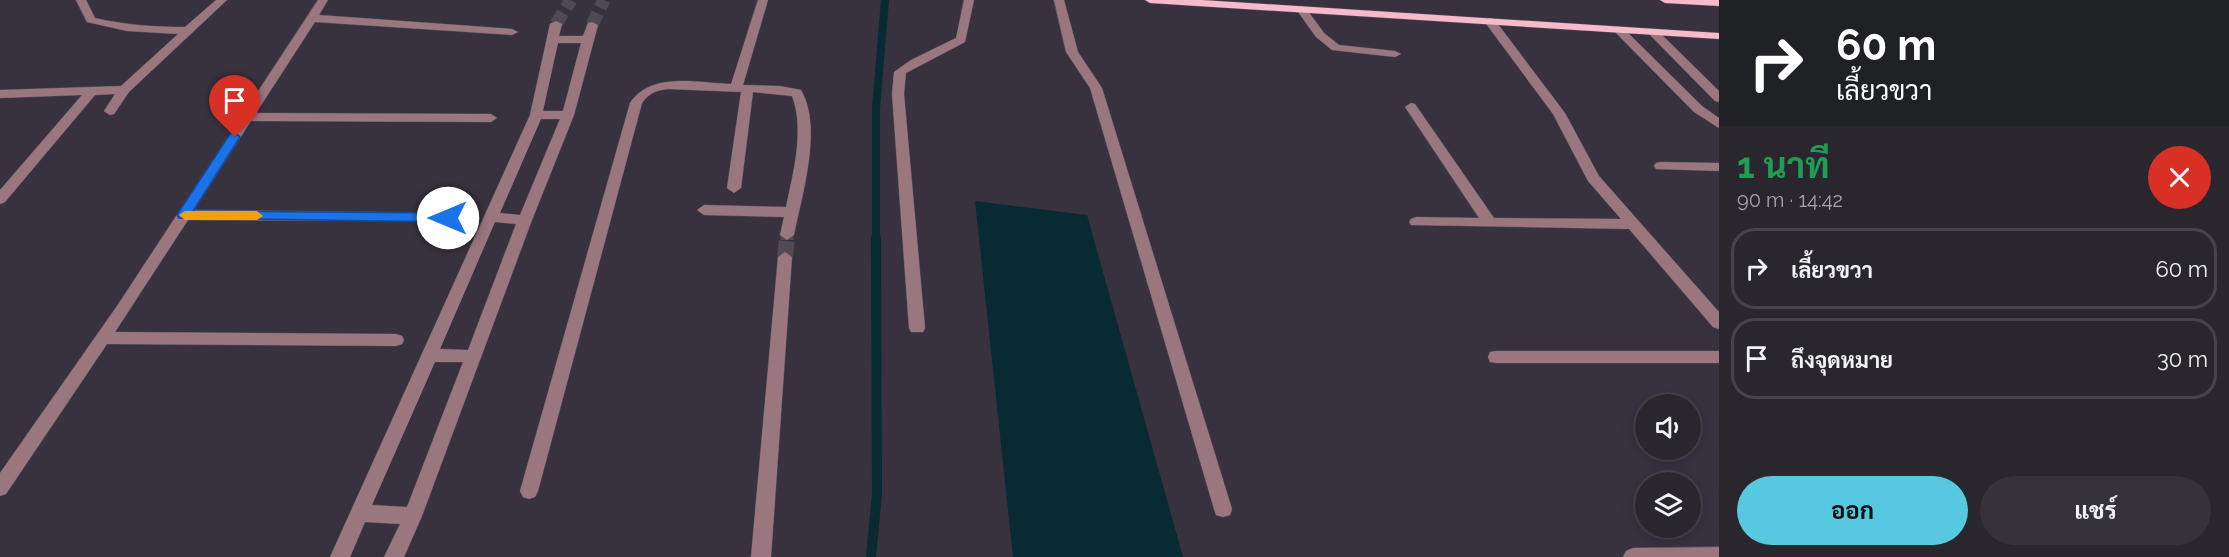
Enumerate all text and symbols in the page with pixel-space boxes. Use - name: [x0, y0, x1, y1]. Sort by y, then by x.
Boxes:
- text: 60 m: [1836, 21, 1936, 70]
- icon: right: [1737, 24, 1815, 102]
- pin: [209, 75, 260, 137]
- text: เลี้ยวขวา: [1836, 75, 1932, 106]
- icon: arrive: [218, 84, 251, 117]
- text: 1 นาที: [1737, 144, 1830, 186]
- button: close: [2148, 146, 2211, 209]
- position arrow: [416, 186, 480, 250]
- text: 90 m · 14:42: [1737, 188, 1843, 212]
- icon: right: [1740, 252, 1773, 285]
- text: 60 m: [2155, 256, 2208, 282]
- text: เลี้ยวขวา: [1791, 257, 1873, 283]
- icon: arrive: [1740, 342, 1773, 375]
- text: 30 m: [2157, 346, 2208, 372]
- text: ถึงจุดหมาย: [1791, 347, 1893, 373]
- map controls: [1635, 394, 1701, 538]
- button: sound: [1635, 394, 1701, 460]
- button: layers: [1635, 472, 1701, 538]
- button: ออก: [1737, 476, 1968, 545]
- button: แชร์: [1980, 476, 2211, 545]

